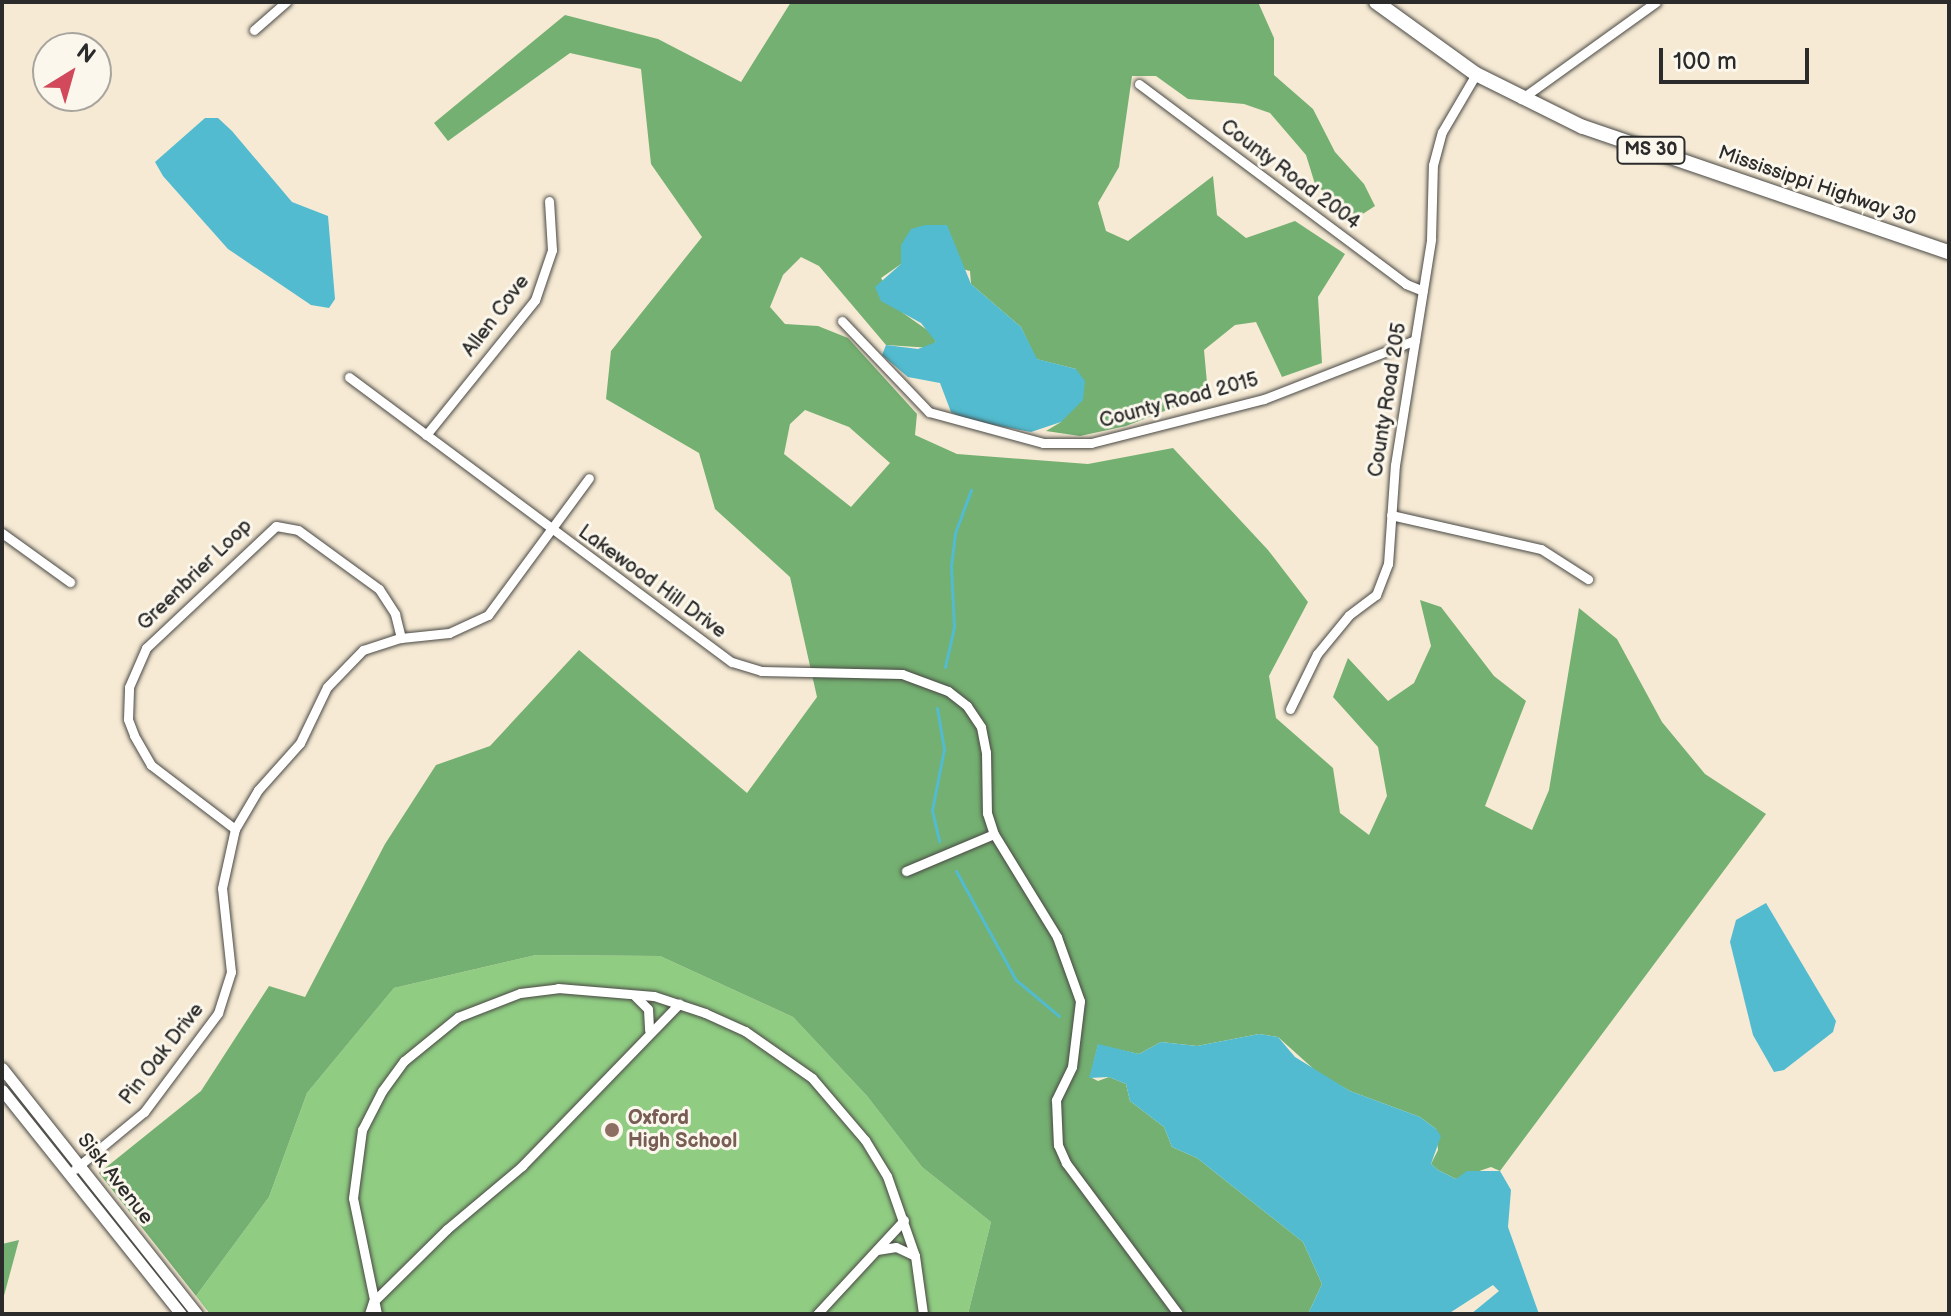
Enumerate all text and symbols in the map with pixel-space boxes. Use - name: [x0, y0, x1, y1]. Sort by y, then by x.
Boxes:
- north arrow: [32, 32, 112, 112]
- scale bar: [1663, 32, 1813, 82]
- text: N: [71, 38, 100, 70]
- text: 100 m: [1673, 47, 1737, 76]
- street label: County Road 2004: [1215, 114, 1365, 236]
- road number: MS 30: [1615, 136, 1687, 164]
- street label: Mississippi Highway 30: [1714, 141, 1920, 231]
- street label: Allen Cove: [457, 270, 535, 362]
- street label: County Road 205: [1364, 321, 1412, 479]
- street label: County Road 2015: [1096, 368, 1262, 434]
- street label: Greenbrier Loop: [133, 514, 257, 636]
- street label: Lakewood Hill Drive: [573, 520, 731, 644]
- street label: Pin Oak Drive: [115, 998, 209, 1110]
- place label: Oxford High School: [628, 1106, 737, 1153]
- marker: Oxford High School: [603, 1121, 621, 1139]
- street label: Sisk Avenue: [72, 1129, 158, 1229]

